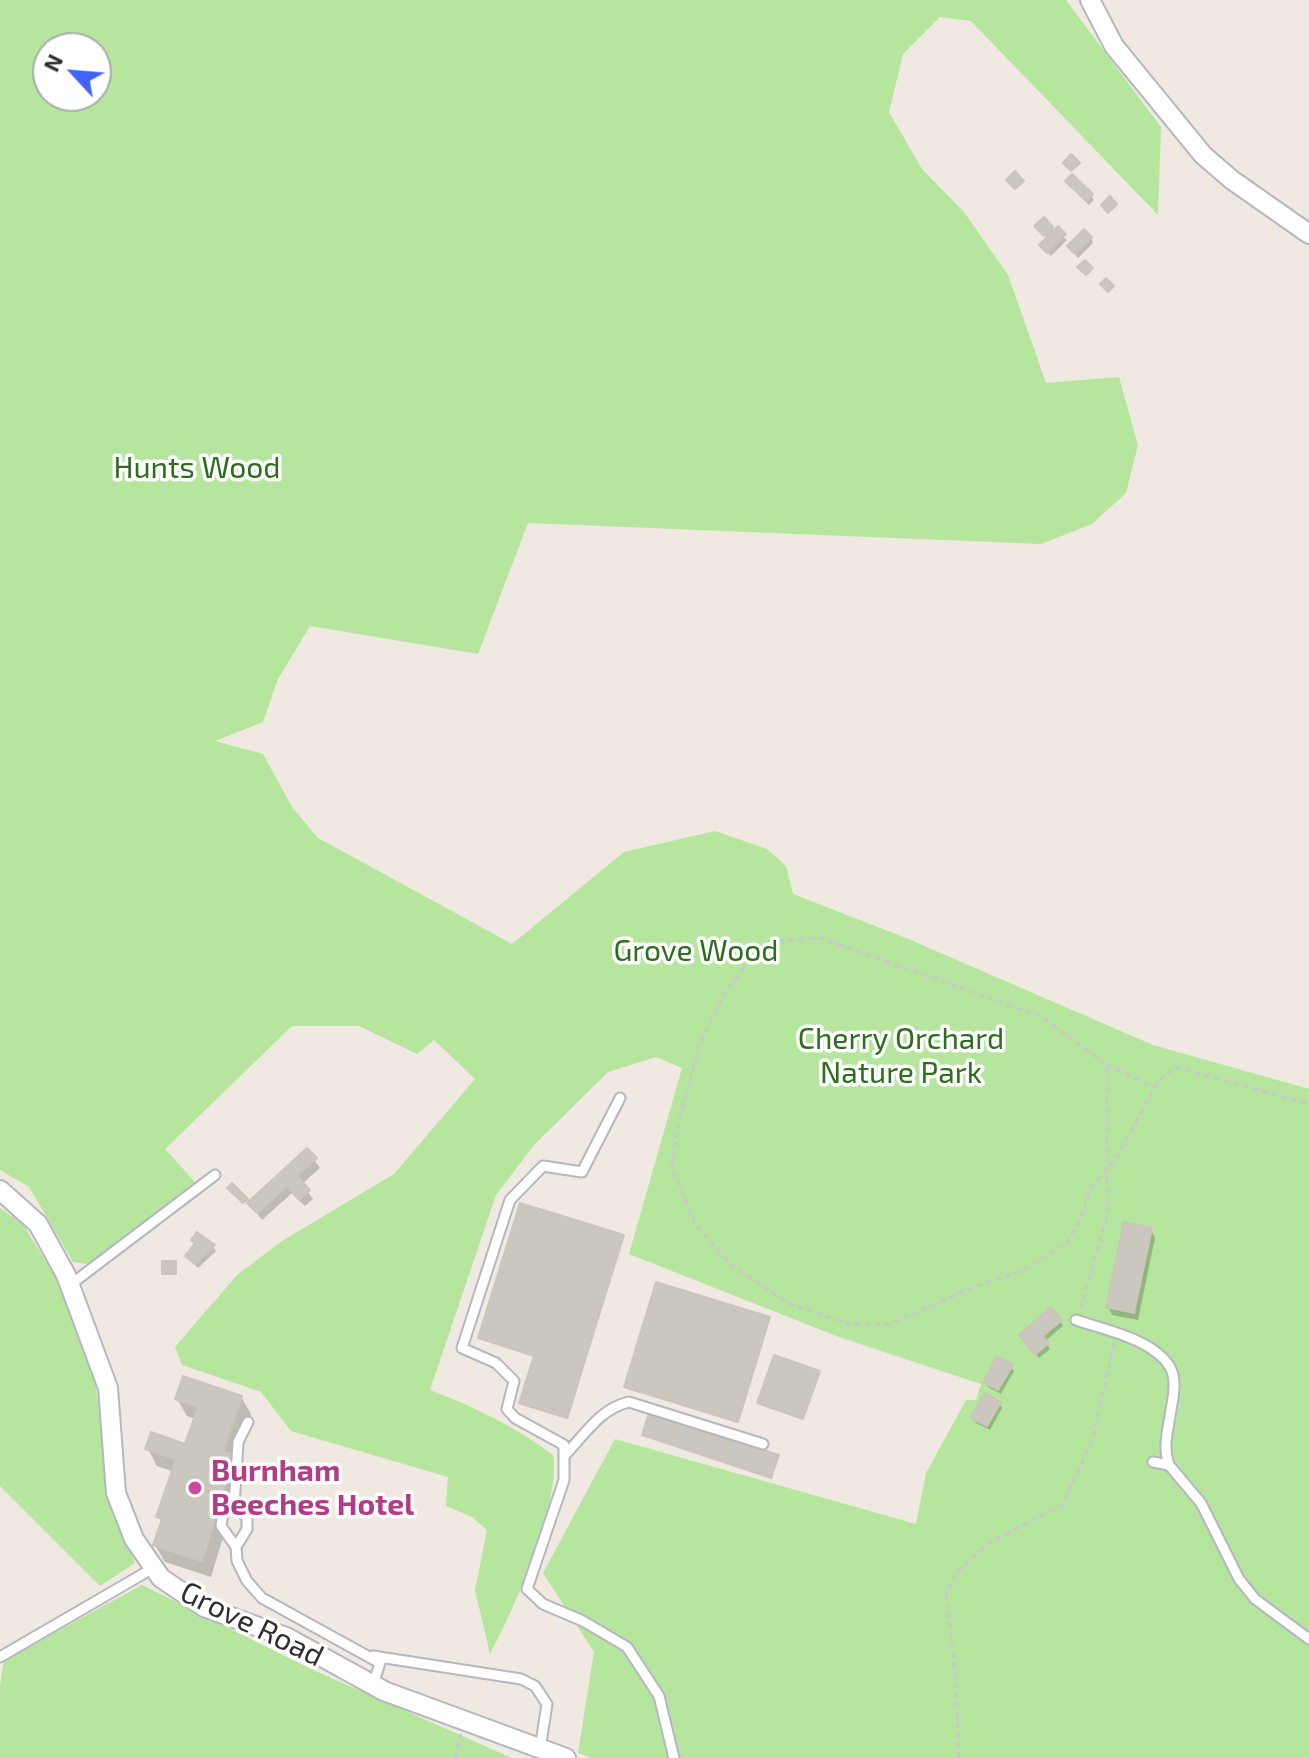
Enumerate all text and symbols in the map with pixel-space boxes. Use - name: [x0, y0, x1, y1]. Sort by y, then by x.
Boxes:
- north arrow: [32, 32, 112, 112]
- text: N: [37, 50, 67, 75]
- park label: Hunts Wood: [113, 450, 281, 486]
- park label: Grove Wood: [613, 933, 779, 969]
- park label: Cherry Orchard Nature Park: [798, 1021, 1004, 1092]
- place label: Burnham Beeches Hotel: [211, 1453, 414, 1524]
- marker: Burnham Beeches Hotel: [186, 1479, 204, 1497]
- street label: Grove Road: [174, 1574, 330, 1674]

